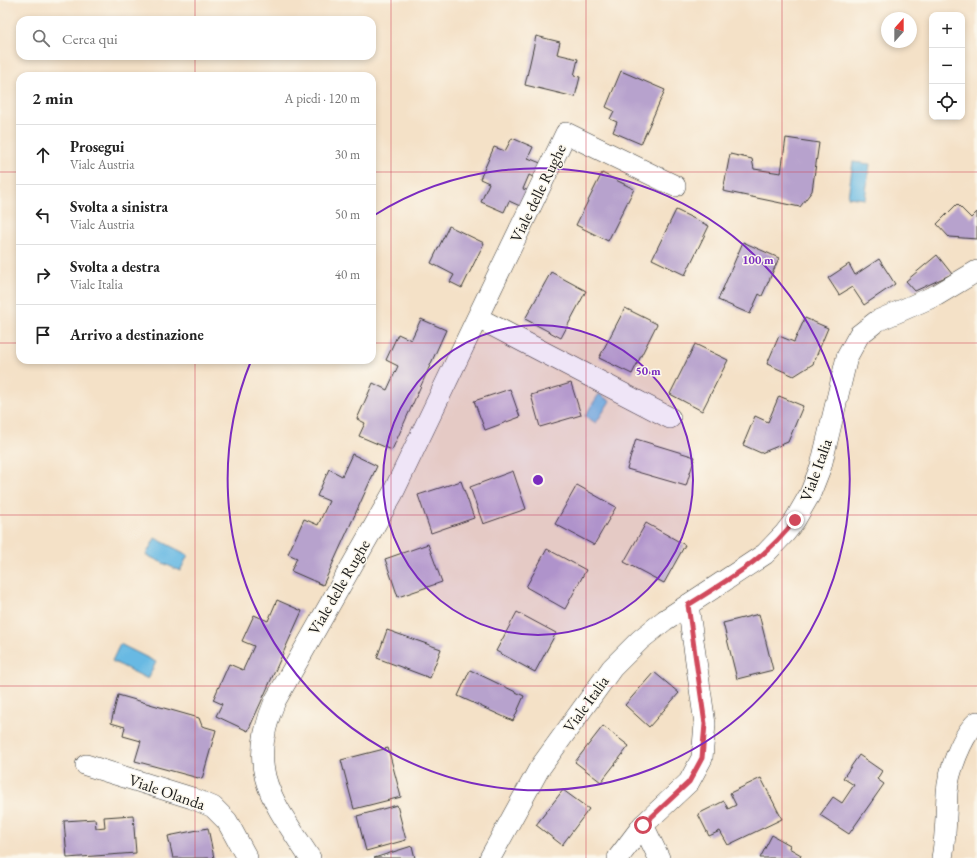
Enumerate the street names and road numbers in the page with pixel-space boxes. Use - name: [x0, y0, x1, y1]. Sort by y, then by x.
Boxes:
- street label: Viale delle Rughe: [505, 140, 571, 246]
- street label: Viale Italia: [795, 435, 837, 504]
- street label: Viale delle Rughe: [303, 536, 375, 638]
- street label: Viale Italia: [558, 671, 614, 736]
- street label: Viale Olanda: [126, 769, 209, 815]

